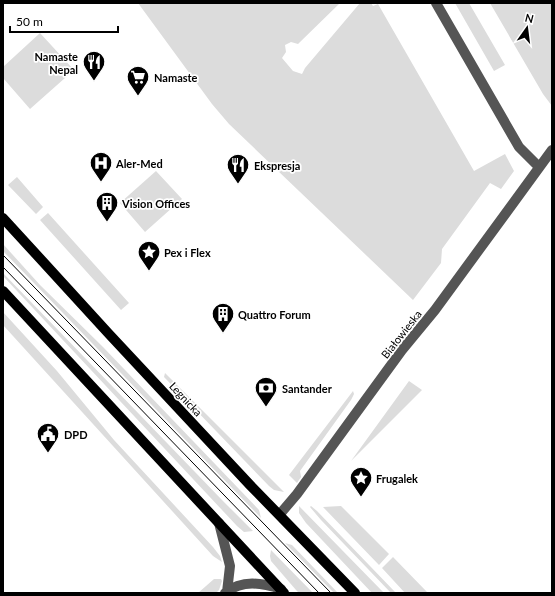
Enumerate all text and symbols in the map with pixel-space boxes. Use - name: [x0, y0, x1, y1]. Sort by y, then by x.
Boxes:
- scale bar: [10, 8, 118, 34]
- north arrow: [507, 8, 547, 48]
- text: N: [524, 10, 535, 25]
- text: 50 m: [16, 14, 43, 29]
- restaurant icon: Namaste Nepal: [81, 49, 107, 82]
- place label: Namaste Nepal: [35, 50, 78, 76]
- supermarket icon: Namaste: [125, 64, 151, 97]
- place label: Namaste: [154, 71, 198, 84]
- hospital icon: Aler-Med: [88, 150, 114, 183]
- restaurant icon: Ekspresja: [225, 152, 251, 185]
- place label: Aler-Med: [115, 157, 163, 170]
- place label: Ekspresja: [254, 159, 300, 172]
- building icon: Vision Offices: [94, 190, 120, 223]
- place label: Vision Offices: [121, 197, 190, 210]
- place icon: Pex i Flex: [136, 239, 162, 272]
- place label: Pex i Flex: [164, 246, 211, 259]
- building icon: Quattro Forum: [210, 301, 236, 334]
- street label: Białowieska: [378, 307, 424, 361]
- place label: Quattro Forum: [238, 308, 311, 321]
- bank icon: Santander: [253, 375, 279, 408]
- street label: Legnicka: [167, 379, 205, 419]
- place label: Santander: [282, 382, 333, 395]
- public building icon: DPD: [35, 421, 61, 454]
- place label: DPD: [64, 428, 88, 441]
- place icon: Frugalek: [348, 465, 374, 498]
- place label: Frugalek: [376, 472, 418, 485]

